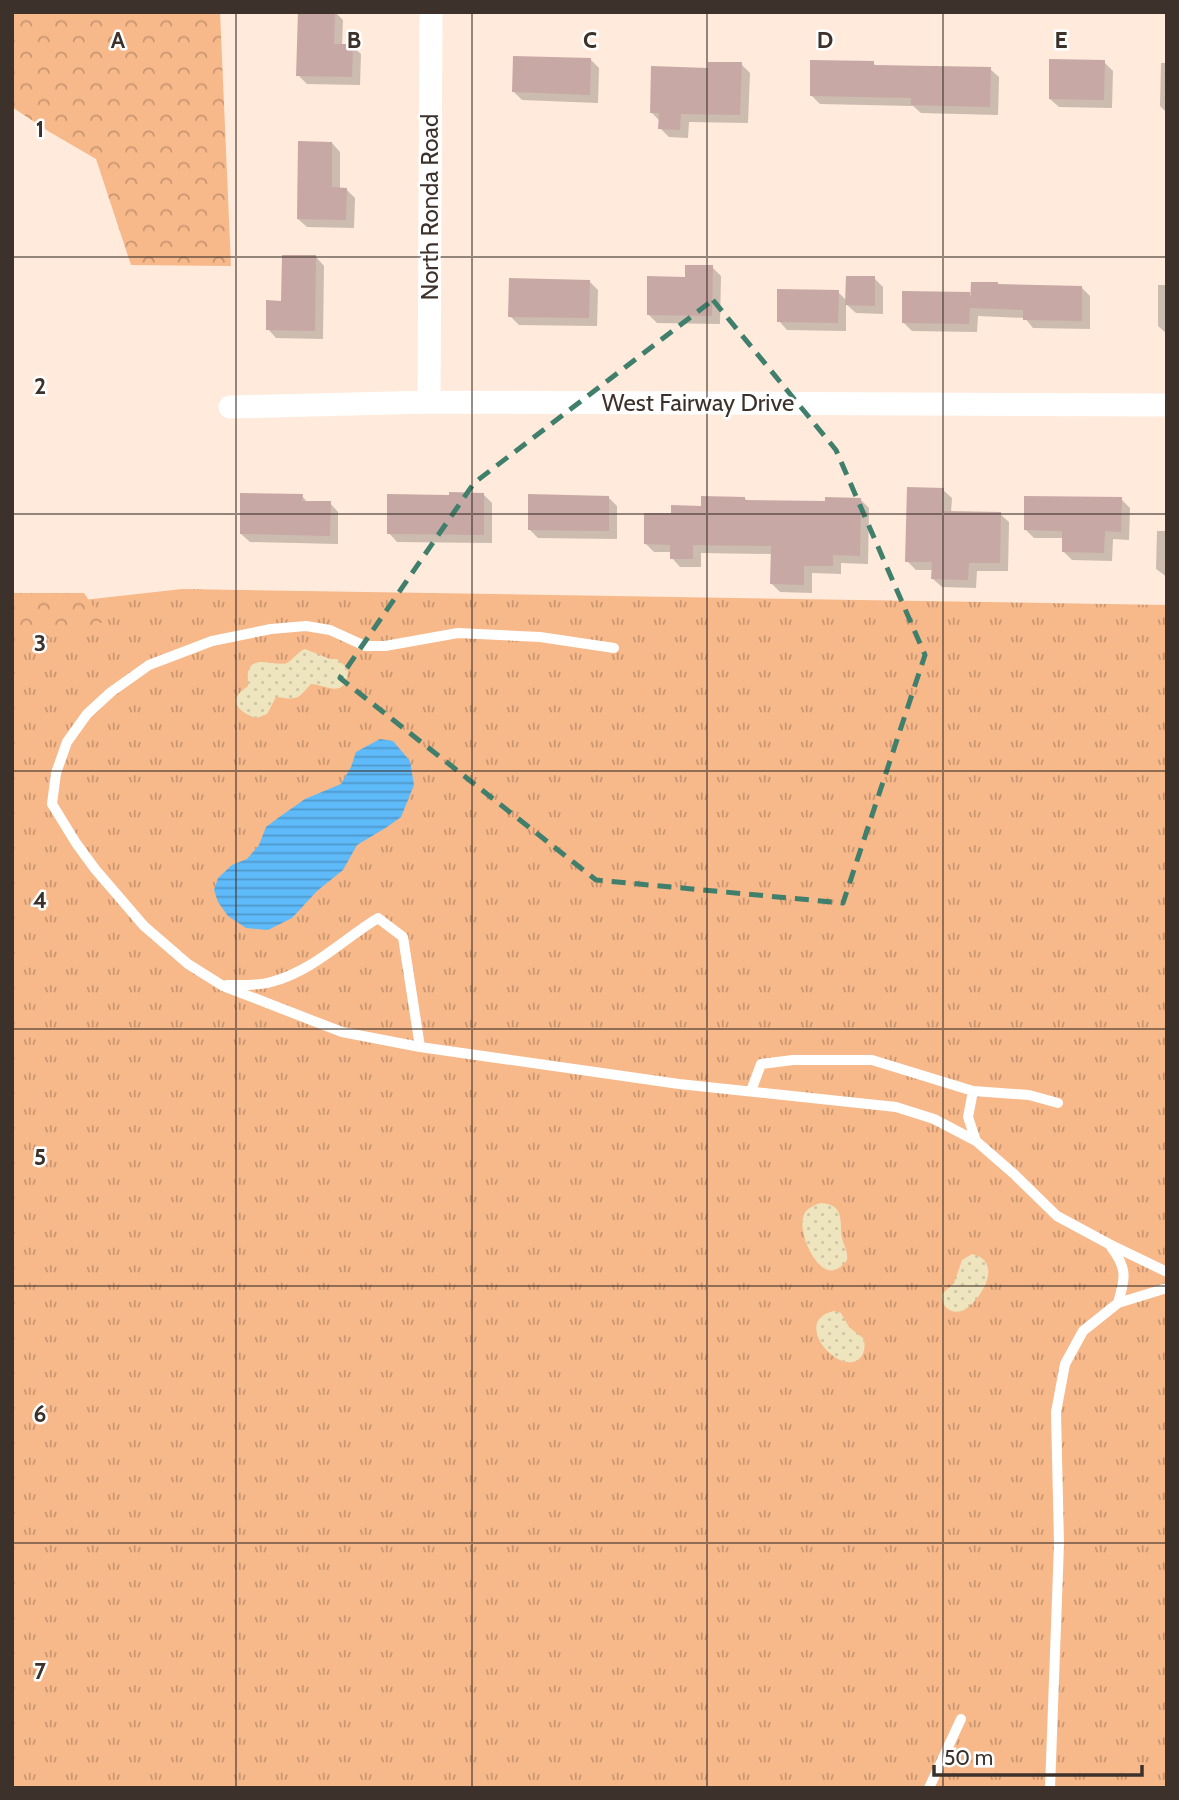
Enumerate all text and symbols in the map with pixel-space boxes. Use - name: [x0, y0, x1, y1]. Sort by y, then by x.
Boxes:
- text: A: [111, 26, 126, 54]
- text: B: [347, 26, 361, 54]
- text: C: [583, 26, 597, 54]
- text: D: [817, 26, 833, 54]
- text: E: [1054, 26, 1068, 54]
- street label: North Ronda Road: [415, 114, 444, 300]
- text: 1: [36, 115, 44, 143]
- text: 2: [34, 372, 46, 400]
- street label: West Fairway Drive: [602, 388, 794, 417]
- text: 3: [34, 629, 46, 657]
- text: 4: [33, 886, 47, 914]
- text: 5: [34, 1143, 46, 1171]
- text: 6: [34, 1400, 46, 1428]
- text: 7: [34, 1657, 46, 1685]
- scale bar: [934, 1734, 1142, 1778]
- text: 50 m: [944, 1745, 993, 1770]

